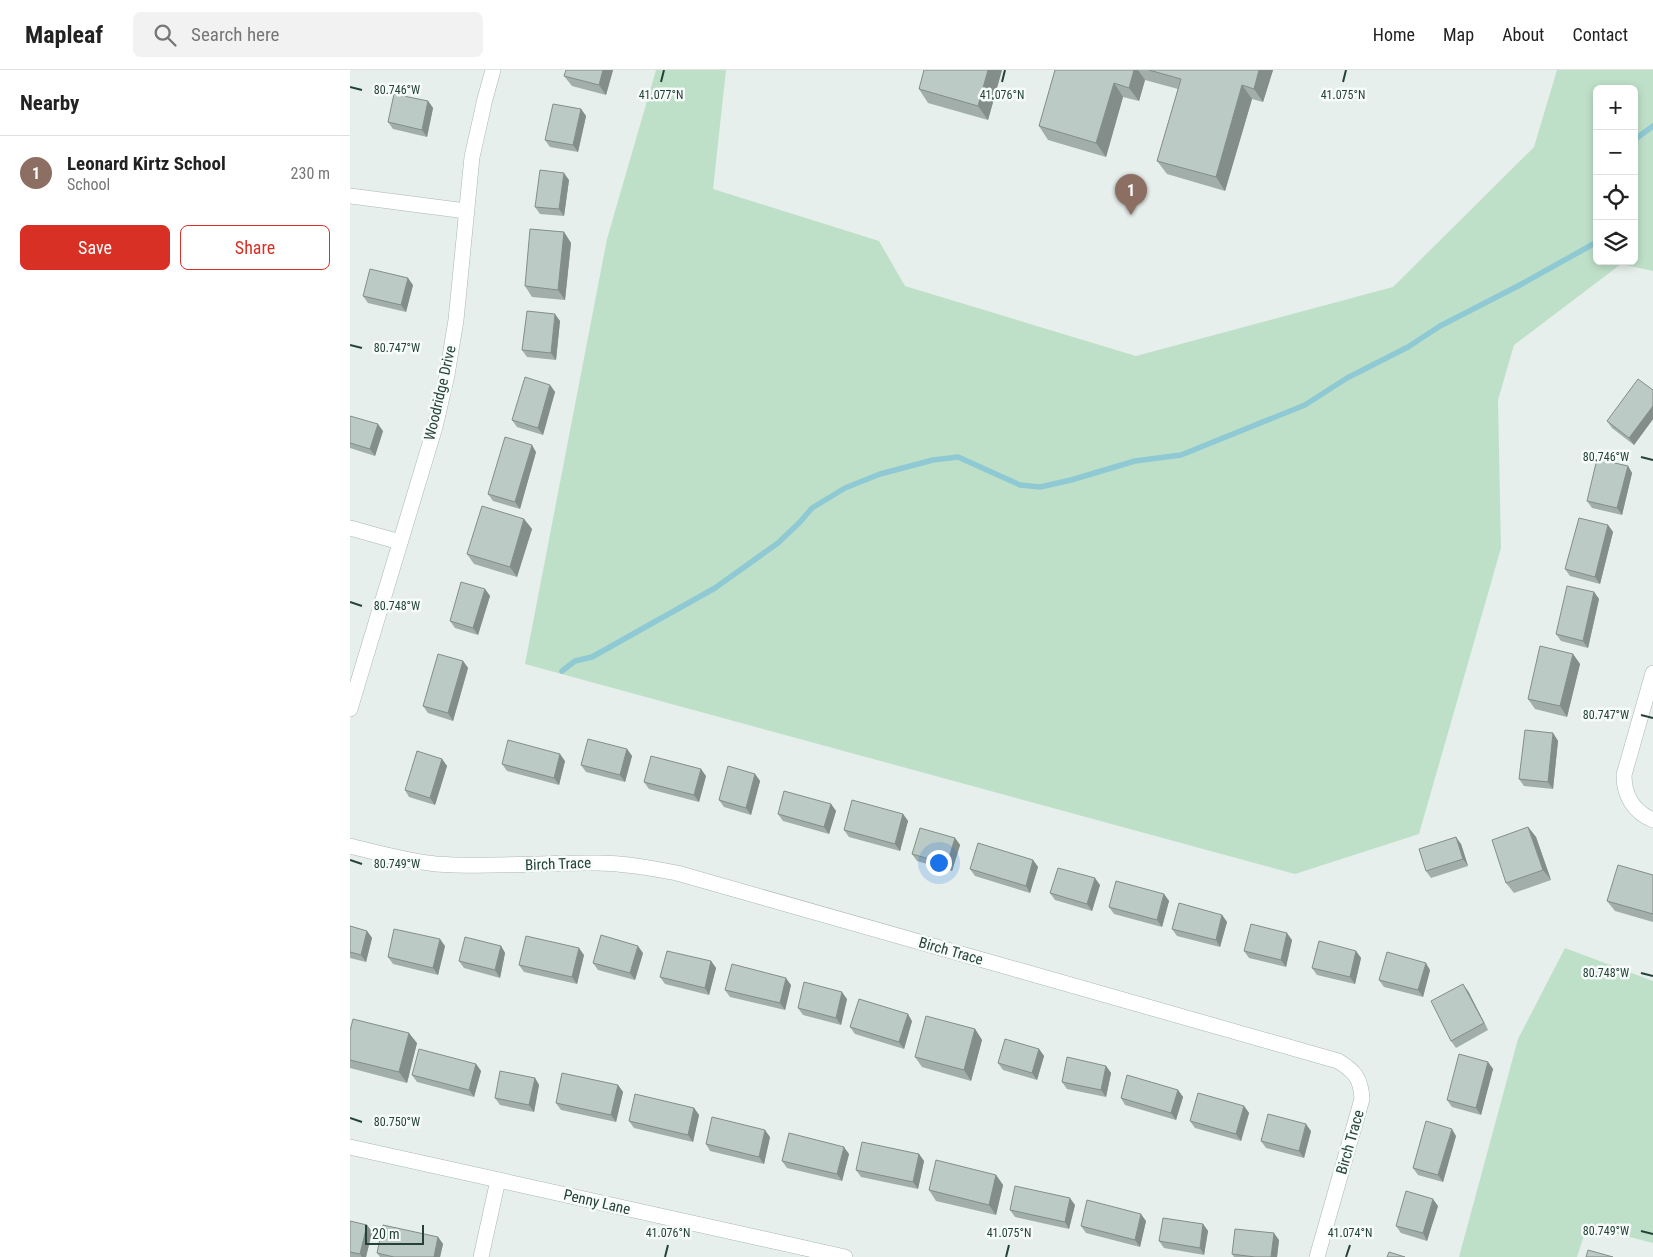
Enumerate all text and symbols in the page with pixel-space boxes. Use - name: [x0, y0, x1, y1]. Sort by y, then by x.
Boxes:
- search box: [133, 12, 483, 57]
- text: Mapleaf: [25, 21, 103, 49]
- icon: search: [151, 21, 179, 49]
- text: Search here: [191, 23, 279, 46]
- text: Home: [1373, 24, 1415, 45]
- text: Map: [1443, 24, 1474, 45]
- text: About: [1502, 24, 1544, 45]
- text: Contact: [1572, 24, 1628, 45]
- text: 80.746°W: [374, 83, 420, 97]
- map controls: [1593, 85, 1638, 265]
- button: +: [1593, 85, 1638, 130]
- text: 41.077°N: [639, 88, 683, 102]
- text: 41.076°N: [980, 88, 1024, 102]
- text: 41.075°N: [1321, 88, 1365, 102]
- text: Nearby: [20, 91, 79, 115]
- button: −: [1593, 130, 1638, 175]
- text: Leonard Kirtz School: [67, 152, 226, 175]
- text: 1: [32, 164, 40, 183]
- text: 230 m: [291, 164, 330, 183]
- pin: 1: [1115, 174, 1147, 215]
- text: School: [67, 175, 110, 194]
- button: locate: [1593, 175, 1638, 220]
- button: layers: [1593, 220, 1638, 265]
- button: Save: [20, 225, 170, 270]
- button: Share: [180, 225, 330, 270]
- text: 80.747°W: [374, 341, 420, 355]
- street label: Woodridge Drive: [420, 344, 460, 442]
- text: 80.746°W: [1583, 450, 1629, 464]
- text: 80.748°W: [374, 599, 420, 613]
- text: 80.747°W: [1583, 708, 1629, 722]
- your location: [926, 850, 952, 876]
- street label: Birch Trace: [525, 854, 591, 874]
- text: 80.749°W: [374, 857, 420, 871]
- street label: Birch Trace: [917, 933, 985, 969]
- text: 80.748°W: [1583, 966, 1629, 980]
- street label: Birch Trace: [1332, 1108, 1368, 1176]
- text: 80.750°W: [374, 1115, 420, 1129]
- street label: Penny Lane: [562, 1186, 632, 1218]
- scale bar: [365, 1222, 424, 1245]
- text: 80.749°W: [1583, 1224, 1629, 1238]
- text: 20 m: [372, 1226, 400, 1242]
- text: 41.076°N: [646, 1226, 690, 1240]
- text: 41.075°N: [987, 1226, 1031, 1240]
- text: 41.074°N: [1328, 1226, 1372, 1240]

